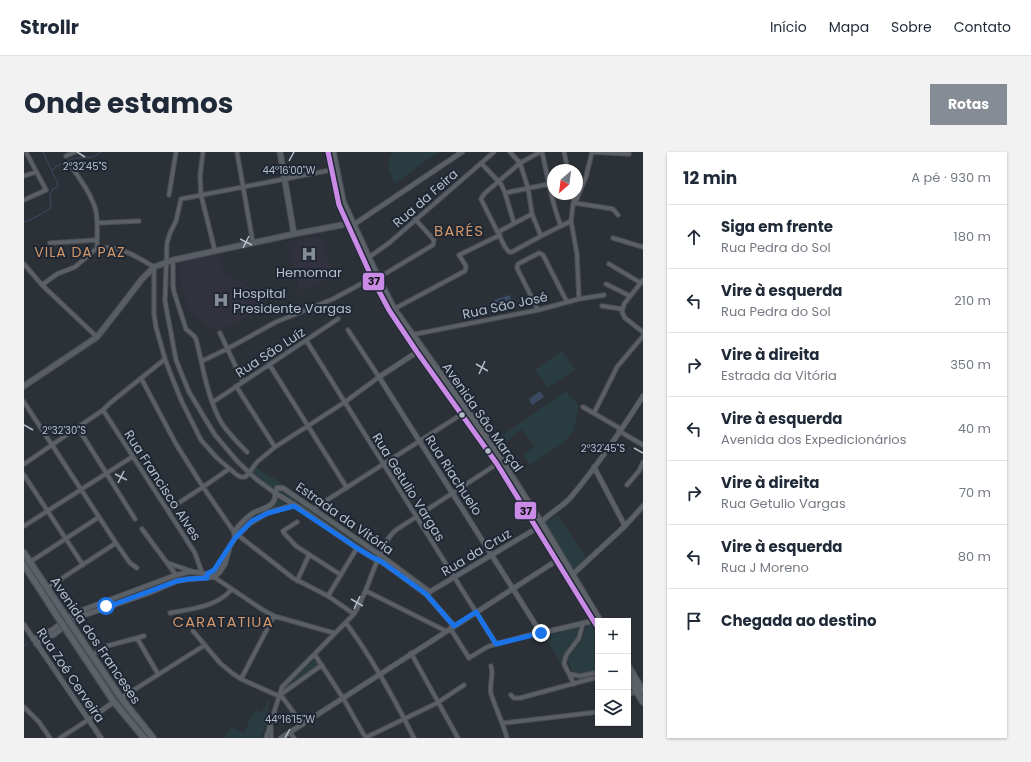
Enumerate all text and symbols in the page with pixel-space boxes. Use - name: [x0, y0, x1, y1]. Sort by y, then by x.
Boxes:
- text: Strollr: [20, 14, 79, 41]
- text: Início: [770, 17, 807, 37]
- text: Mapa: [829, 17, 869, 37]
- text: Sobre: [891, 17, 932, 37]
- text: Contato: [954, 17, 1011, 37]
- text: Onde estamos: [24, 84, 233, 123]
- button: Rotas: [930, 84, 1007, 125]
- text: 2°32'45"S: [63, 159, 107, 174]
- text: 44°16'00"W: [262, 163, 316, 178]
- north arrow: [547, 164, 583, 200]
- street label: Rua da Feira: [389, 165, 462, 232]
- text: 12 min: [683, 166, 737, 190]
- text: A pé · 930 m: [911, 168, 991, 187]
- text: Siga em frente: [721, 216, 833, 237]
- district label: BARÉS: [434, 220, 484, 241]
- icon: ahead: [683, 226, 705, 248]
- text: 180 m: [954, 227, 991, 246]
- text: Rua Pedra do Sol: [721, 238, 831, 257]
- district label: VILA DA PAZ: [34, 242, 126, 262]
- hospital icon: Hemomar: [300, 245, 318, 263]
- place label: Hemomar: [276, 263, 342, 282]
- line badge: 37: [362, 272, 385, 291]
- text: 37: [368, 273, 380, 289]
- text: Vire à esquerda: [721, 280, 843, 301]
- place label: Hospital Presidente Vargas: [233, 284, 352, 318]
- street label: Rua São José: [461, 287, 550, 324]
- icon: left: [683, 290, 705, 312]
- hospital icon: Hospital Presidente Vargas: [212, 291, 230, 309]
- text: 210 m: [954, 291, 991, 310]
- text: Rua Pedra do Sol: [721, 302, 831, 321]
- street label: Rua São Luíz: [232, 323, 309, 382]
- text: Vire à direita: [721, 344, 820, 365]
- icon: right: [683, 354, 705, 376]
- text: 350 m: [950, 355, 991, 374]
- street label: Avenida São Marçal: [438, 359, 528, 476]
- text: Estrada da Vitória: [721, 366, 837, 385]
- text: Vire à esquerda: [721, 408, 843, 429]
- unlabelled marker: [457, 410, 467, 420]
- icon: left: [683, 418, 705, 440]
- text: 40 m: [958, 419, 991, 438]
- text: 2°32'30"S: [42, 423, 86, 438]
- street label: Rua Francisco Alves: [120, 426, 206, 545]
- street label: Rua Getulio Vargas: [367, 429, 450, 545]
- text: Avenida dos Expedicionários: [721, 430, 906, 449]
- street label: Rua Riachuelo: [420, 431, 487, 519]
- text: 2°32'45"S: [581, 441, 625, 456]
- unlabelled marker: [483, 446, 493, 456]
- text: Vire à direita: [721, 472, 820, 493]
- street label: Estrada da Vitória: [292, 477, 398, 559]
- icon: right: [683, 482, 705, 504]
- text: 70 m: [959, 483, 991, 502]
- text: Rua Getulio Vargas: [721, 494, 846, 513]
- line badge: 37: [514, 501, 537, 520]
- text: 37: [520, 503, 532, 519]
- street label: Rua da Cruz: [438, 524, 515, 581]
- text: Vire à esquerda: [721, 536, 843, 557]
- icon: left: [683, 546, 705, 568]
- text: 80 m: [958, 547, 991, 566]
- text: Rua J Moreno: [721, 558, 809, 577]
- street label: Avenida dos Franceses: [46, 573, 146, 708]
- route start: [97, 597, 115, 615]
- icon: arrive: [683, 610, 705, 632]
- text: Chegada ao destino: [721, 610, 877, 631]
- district label: CARATATIUA: [172, 611, 274, 632]
- map controls: [595, 618, 631, 726]
- button: +: [595, 618, 631, 654]
- street label: Rua Zoé Cerveira: [32, 624, 109, 726]
- route end: [532, 624, 550, 642]
- button: −: [595, 654, 631, 690]
- button: layers: [595, 690, 631, 726]
- text: 44°16'15"W: [265, 712, 315, 727]

